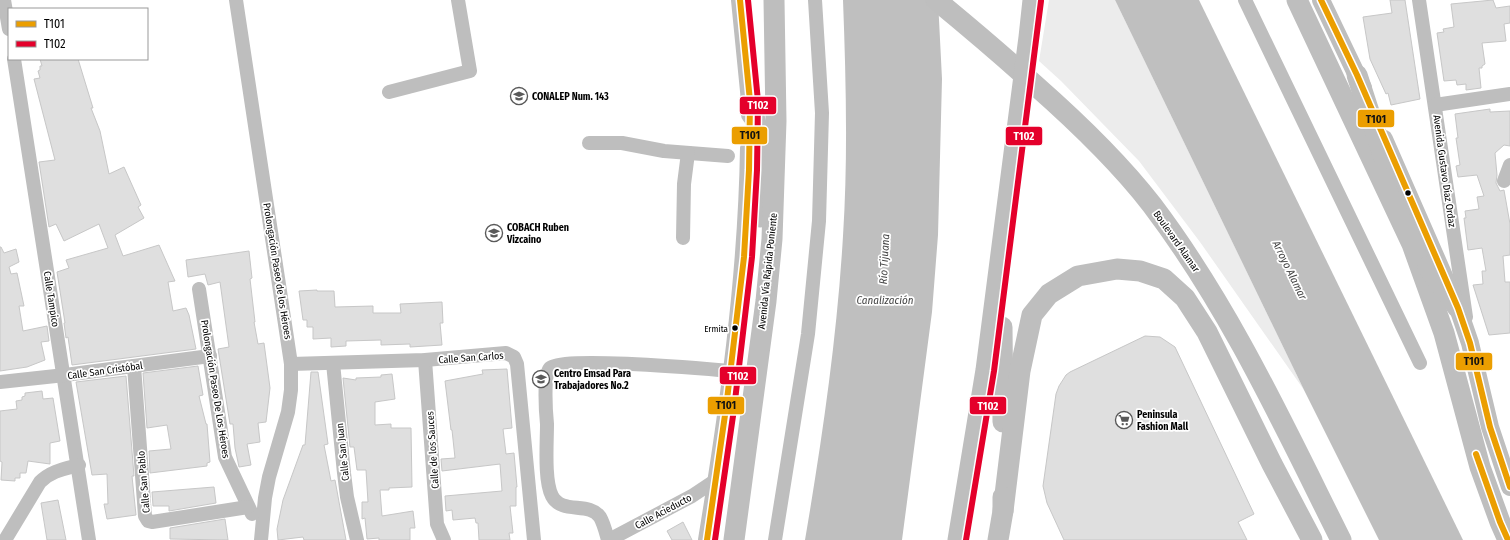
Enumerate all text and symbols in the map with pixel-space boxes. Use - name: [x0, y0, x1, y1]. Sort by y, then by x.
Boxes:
- legend: [8, 8, 148, 60]
- text: T101: [44, 17, 65, 31]
- text: T102: [44, 37, 65, 51]
- school or university icon: CONALEP Num. 143: [509, 86, 529, 106]
- place label: CONALEP Num. 143: [532, 91, 609, 103]
- line badge: T102: [739, 96, 777, 115]
- text: T102: [748, 99, 768, 112]
- line badge: T101: [1357, 109, 1395, 128]
- text: T101: [1366, 113, 1386, 126]
- street label: Avenida Gustavo Díaz Ordaz: [1430, 114, 1459, 228]
- line badge: T101: [731, 126, 768, 145]
- line badge: T102: [1005, 126, 1043, 146]
- text: T101: [740, 129, 760, 142]
- text: T102: [1014, 130, 1034, 143]
- unlabelled marker: [1403, 188, 1413, 198]
- street label: Prolongación Paseo de los Héroes: [260, 202, 294, 340]
- street label: Boulevard Alamar: [1150, 208, 1202, 275]
- street label: Avenida Vía Rápida Poniente: [755, 212, 780, 330]
- place label: COBACH Ruben Vizcaino: [506, 222, 569, 246]
- school or university icon: COBACH Ruben Vizcaino: [484, 223, 504, 243]
- water label: Río Tijuana: [877, 233, 892, 285]
- water label: Arroyo Alamar: [1269, 238, 1310, 303]
- street label: Calle Tampico: [41, 270, 61, 328]
- water label: Canalización: [856, 294, 914, 307]
- street label: Prolongación Paseo De Los Héroes: [198, 319, 232, 459]
- marker: Ermita: [730, 323, 740, 333]
- place label: Ermita: [704, 324, 729, 334]
- street label: Calle San Carlos: [438, 350, 504, 366]
- line badge: T101: [1455, 352, 1493, 371]
- text: T101: [1464, 355, 1484, 368]
- street label: Calle San Cristóbal: [67, 360, 144, 382]
- line badge: T102: [719, 366, 757, 385]
- place label: Centro Emsad Para Trabajadores No.2: [554, 368, 631, 392]
- school or university icon: Centro Emsad Para Trabajadores No.2: [531, 369, 551, 389]
- text: T102: [728, 370, 748, 383]
- line badge: T101: [707, 396, 745, 415]
- line badge: T102: [969, 396, 1007, 415]
- text: T101: [716, 399, 736, 412]
- text: T102: [978, 400, 998, 413]
- place label: Peninsula Fashion Mall: [1137, 409, 1188, 433]
- supermarket icon: Peninsula Fashion Mall: [1114, 410, 1134, 430]
- street label: Calle de los Sauces: [424, 411, 442, 489]
- street label: Calle San Juan: [334, 422, 352, 481]
- street label: Calle San Pablo: [135, 450, 153, 514]
- street label: Calle Acieducto: [633, 492, 694, 532]

